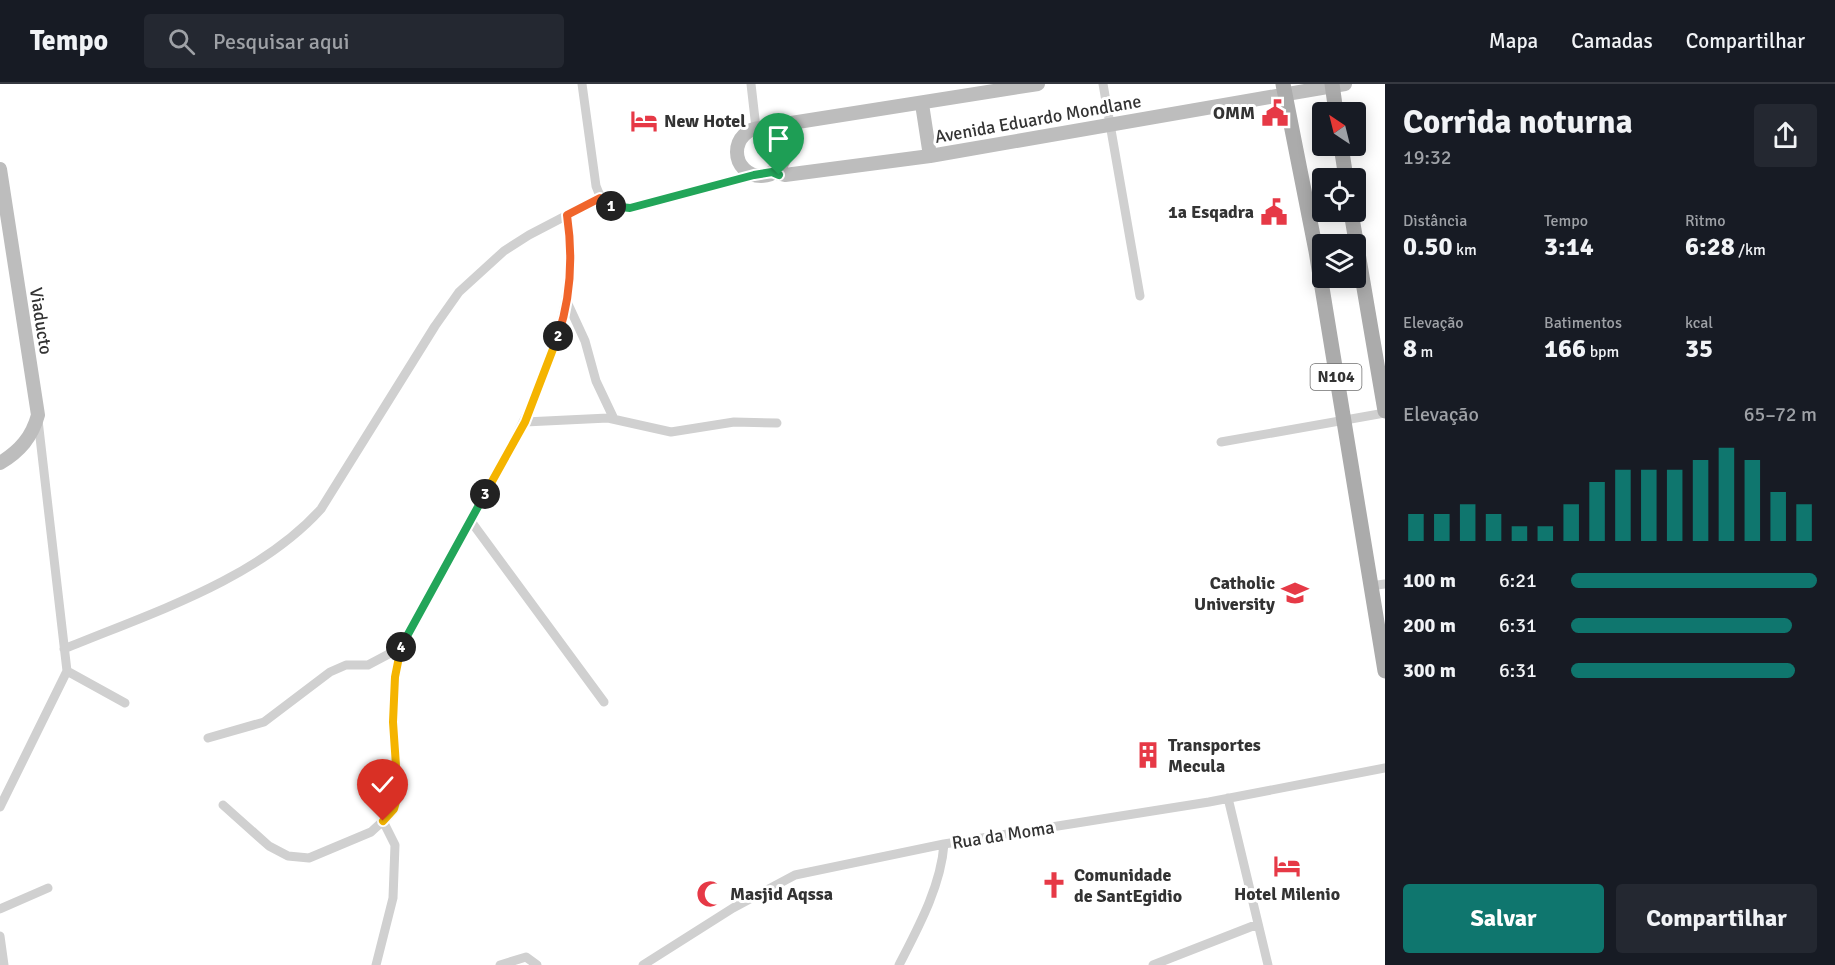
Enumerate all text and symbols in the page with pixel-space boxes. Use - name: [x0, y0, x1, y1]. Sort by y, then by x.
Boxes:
- search box: [144, 14, 564, 68]
- text: Tempo: [30, 24, 108, 58]
- icon: search: [165, 25, 198, 58]
- text: Pesquisar aqui: [213, 28, 349, 55]
- text: Mapa: [1489, 28, 1538, 54]
- text: Camadas: [1571, 28, 1653, 54]
- text: Compartilhar: [1686, 28, 1805, 54]
- street label: Avenida Eduardo Mondlane: [933, 90, 1143, 148]
- public building icon: OMM: [1260, 98, 1290, 128]
- place label: OMM: [1213, 102, 1255, 124]
- north arrow: [1312, 102, 1366, 156]
- map controls: [1312, 102, 1366, 288]
- text: Corrida noturna: [1403, 102, 1633, 143]
- button: share: [1754, 104, 1817, 167]
- hotel icon: New Hotel: [629, 106, 659, 136]
- place label: New Hotel: [664, 110, 746, 132]
- pin: [753, 113, 804, 175]
- icon: arrive: [762, 122, 795, 155]
- text: 19:32: [1403, 145, 1452, 170]
- button: locate: [1312, 168, 1366, 222]
- pin: 1: [596, 191, 626, 221]
- text: 1: [607, 196, 615, 216]
- public building icon: 1a Esqadra: [1259, 197, 1289, 227]
- place label: 1a Esqadra: [1168, 201, 1254, 223]
- text: Distância: [1403, 211, 1467, 231]
- text: Tempo: [1544, 211, 1588, 231]
- text: Ritmo: [1685, 211, 1726, 231]
- text: 0.50: [1403, 231, 1453, 263]
- text: 3:14: [1544, 231, 1594, 263]
- text: 6:28: [1685, 231, 1735, 263]
- button: layers: [1312, 234, 1366, 288]
- text: km: [1453, 240, 1477, 260]
- text: /km: [1735, 240, 1766, 260]
- street label: Viaducto: [25, 286, 57, 356]
- text: Elevação: [1403, 313, 1464, 333]
- text: Batimentos: [1544, 313, 1622, 333]
- text: kcal: [1685, 313, 1713, 333]
- pin: 2: [543, 321, 573, 351]
- text: 2: [554, 326, 562, 346]
- text: 8: [1403, 333, 1417, 365]
- text: 166: [1544, 333, 1586, 365]
- text: 35: [1685, 333, 1713, 365]
- text: m: [1417, 342, 1433, 362]
- text: bpm: [1586, 342, 1619, 362]
- road number: N104: [1310, 364, 1362, 390]
- text: Elevação: [1403, 402, 1479, 427]
- text: 65–72 m: [1744, 402, 1817, 427]
- pin: 3: [470, 479, 500, 509]
- text: 3: [481, 484, 489, 504]
- text: 100 m: [1403, 568, 1456, 593]
- text: 6:21: [1499, 568, 1537, 593]
- place label: Catholic University: [1194, 572, 1275, 615]
- school or university icon: Catholic University: [1280, 578, 1310, 608]
- text: 200 m: [1403, 613, 1456, 638]
- text: 6:31: [1499, 613, 1537, 638]
- pin: 4: [386, 632, 416, 662]
- text: 4: [397, 637, 405, 657]
- text: 300 m: [1403, 658, 1456, 683]
- text: 6:31: [1499, 658, 1537, 683]
- place label: Transportes Mecula: [1168, 734, 1261, 777]
- building icon: Transportes Mecula: [1133, 740, 1163, 770]
- pin: [357, 759, 408, 821]
- icon: check: [366, 768, 399, 801]
- street label: Rua da Moma: [950, 816, 1056, 854]
- hotel icon: Hotel Milenio: [1272, 851, 1302, 881]
- place label: Comunidade de SantEgidio: [1074, 864, 1182, 907]
- church icon: Comunidade de SantEgidio: [1039, 870, 1069, 900]
- mosque icon: Masjid Aqssa: [695, 879, 725, 909]
- place label: Masjid Aqssa: [730, 883, 833, 905]
- place label: Hotel Milenio: [1234, 883, 1340, 905]
- button: Salvar: [1403, 884, 1604, 953]
- button: Compartilhar: [1616, 884, 1817, 953]

